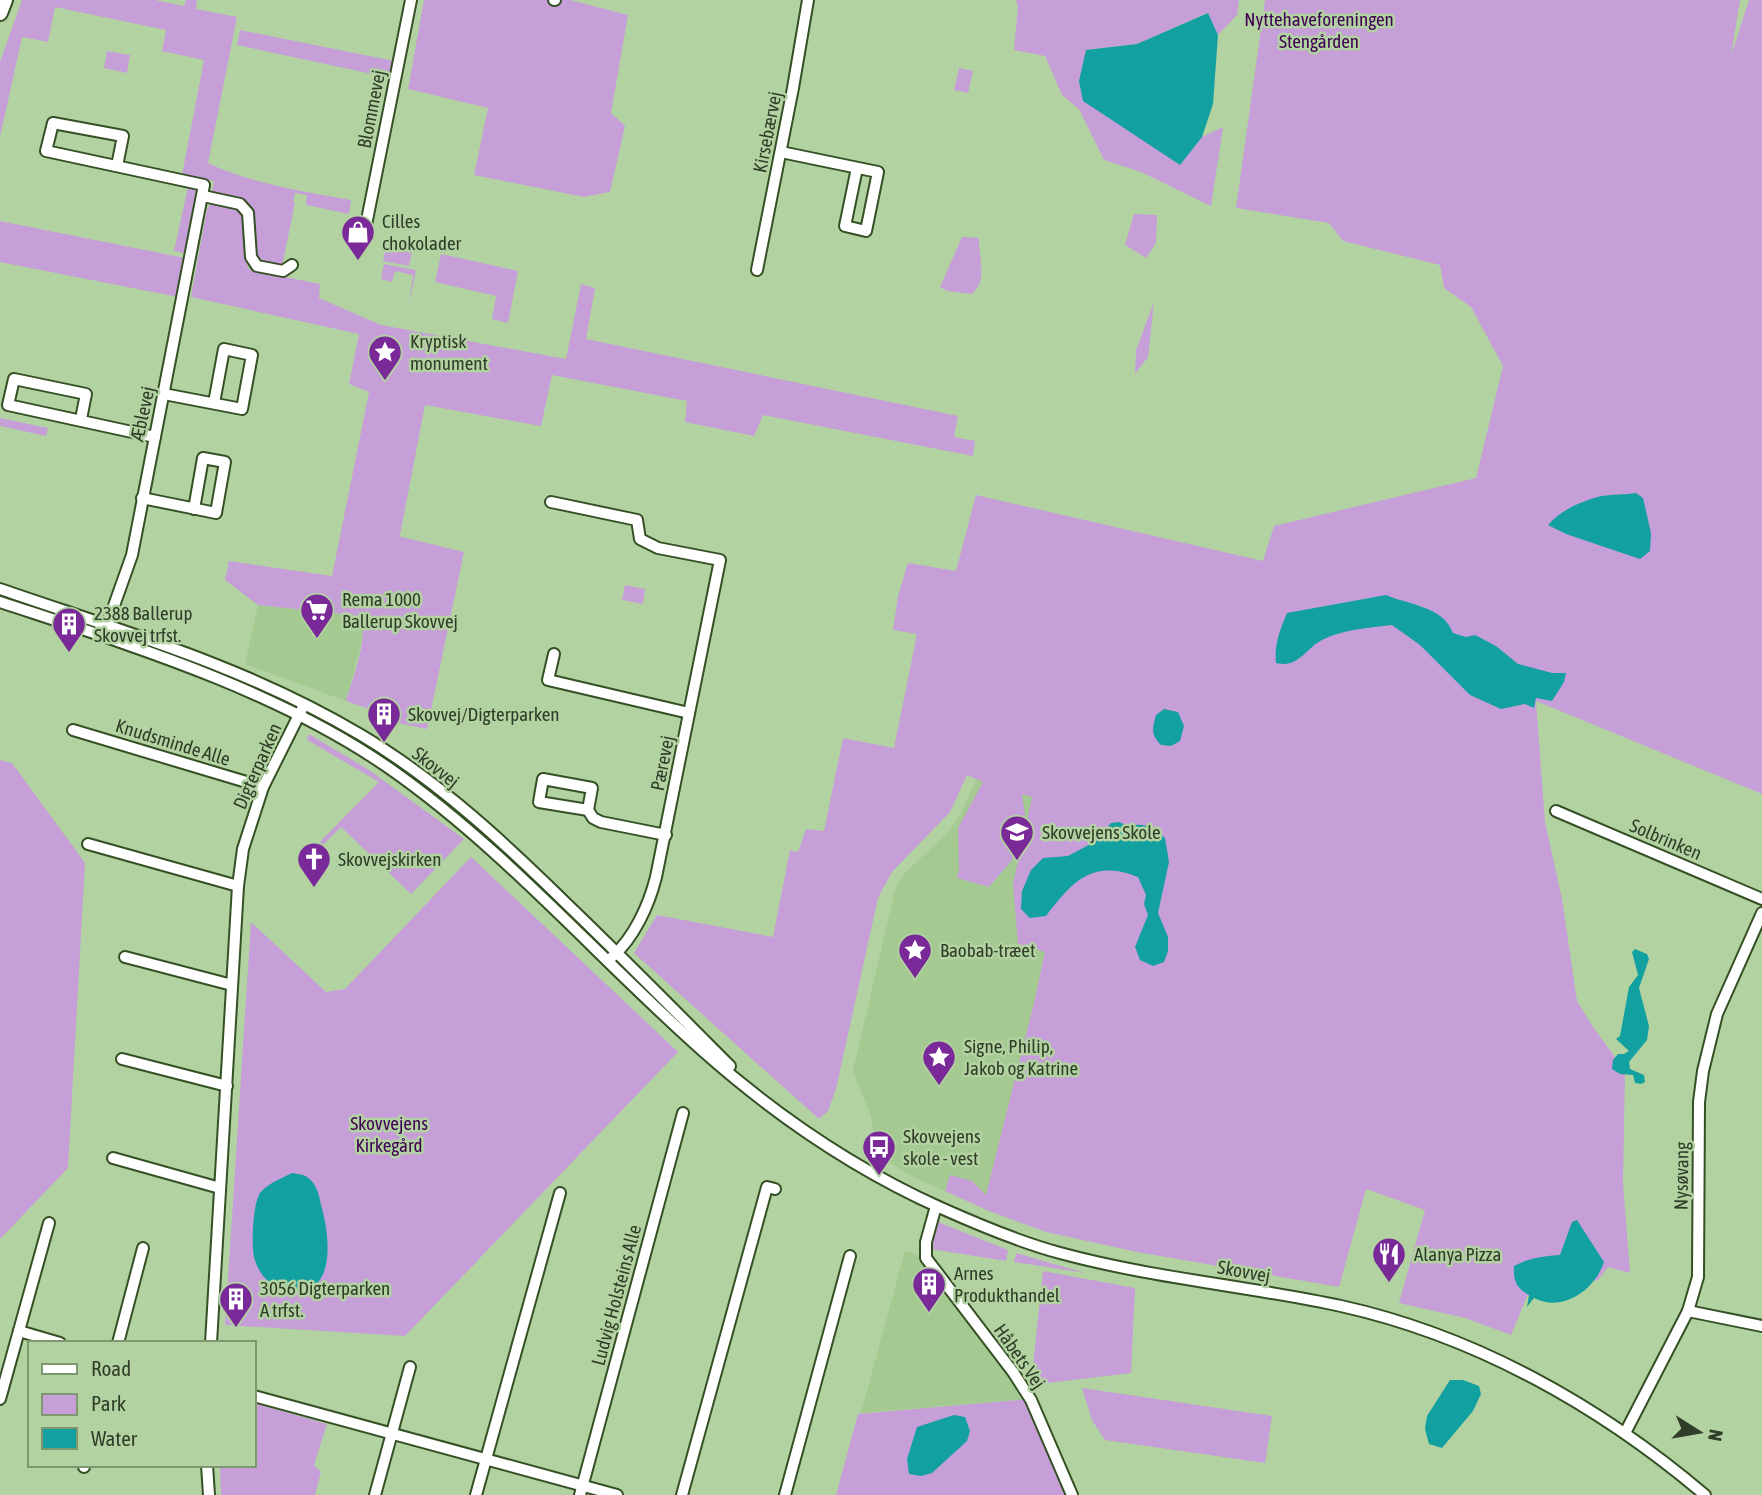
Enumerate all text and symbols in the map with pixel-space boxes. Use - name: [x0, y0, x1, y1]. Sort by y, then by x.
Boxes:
- park label: Nyttehaveforeningen Stengården: [1244, 8, 1394, 52]
- street label: Blommevej: [353, 68, 389, 150]
- street label: Kirsebærvej: [748, 90, 786, 174]
- place label: Cilles chokolader: [382, 210, 462, 254]
- shop icon: Cilles chokolader: [339, 213, 377, 262]
- place label: Kryptisk monument: [410, 330, 488, 374]
- place icon: Kryptisk monument: [366, 333, 404, 382]
- street label: Æblevej: [125, 384, 159, 444]
- place label: Rema 1000 Ballerup Skovvej: [342, 588, 458, 632]
- supermarket icon: Rema 1000 Ballerup Skovvej: [298, 591, 336, 640]
- place label: 2388 Ballerup Skovvej trfst.: [94, 602, 192, 646]
- building icon: 2388 Ballerup Skovvej trfst.: [50, 605, 88, 654]
- building icon: Skovvej/Digterparken: [365, 695, 403, 744]
- place label: Skovvej/Digterparken: [408, 703, 560, 725]
- street label: Knudsminde Alle: [113, 714, 233, 770]
- street label: Digterparken: [228, 720, 286, 812]
- street label: Pærevej: [646, 733, 678, 793]
- street label: Skovvej: [408, 742, 464, 792]
- school or university icon: Skovvejens Skole: [998, 813, 1036, 862]
- street label: Solbrinken: [1627, 814, 1705, 864]
- place label: Skovvejens Skole: [1042, 821, 1161, 843]
- church icon: Skovvejskirken: [295, 840, 333, 889]
- place label: Skovvejskirken: [338, 848, 441, 870]
- place icon: Baobab-træet: [896, 931, 934, 980]
- place label: Baobab-træet: [940, 939, 1035, 961]
- place label: Signe, Philip, Jakob og Katrine: [964, 1035, 1078, 1079]
- place icon: Signe, Philip, Jakob og Katrine: [920, 1038, 958, 1087]
- park label: Skovvejens Kirkegård: [350, 1112, 428, 1156]
- place label: Skovvejens skole - vest: [903, 1125, 981, 1169]
- bus stop icon: Skovvejens skole - vest: [860, 1128, 898, 1177]
- street label: Nysøvang: [1669, 1141, 1693, 1210]
- street label: Ludvig Holsteins Alle: [587, 1222, 645, 1368]
- restaurant icon: Alanya Pizza: [1370, 1235, 1408, 1284]
- place label: Alanya Pizza: [1414, 1243, 1501, 1265]
- street label: Skovvej: [1216, 1256, 1272, 1286]
- place label: Arnes Produkthandel: [954, 1262, 1060, 1306]
- building icon: Arnes Produkthandel: [910, 1265, 948, 1314]
- place label: 3056 Digterparken A trfst.: [260, 1277, 390, 1321]
- building icon: 3056 Digterparken A trfst.: [217, 1280, 255, 1329]
- street label: Håbets Vej: [990, 1319, 1050, 1393]
- legend: [28, 1341, 256, 1467]
- text: Road: [91, 1356, 131, 1380]
- text: Park: [91, 1391, 126, 1415]
- north arrow: [1664, 1397, 1734, 1467]
- text: Water: [91, 1426, 138, 1450]
- text: N: [1704, 1428, 1728, 1443]

